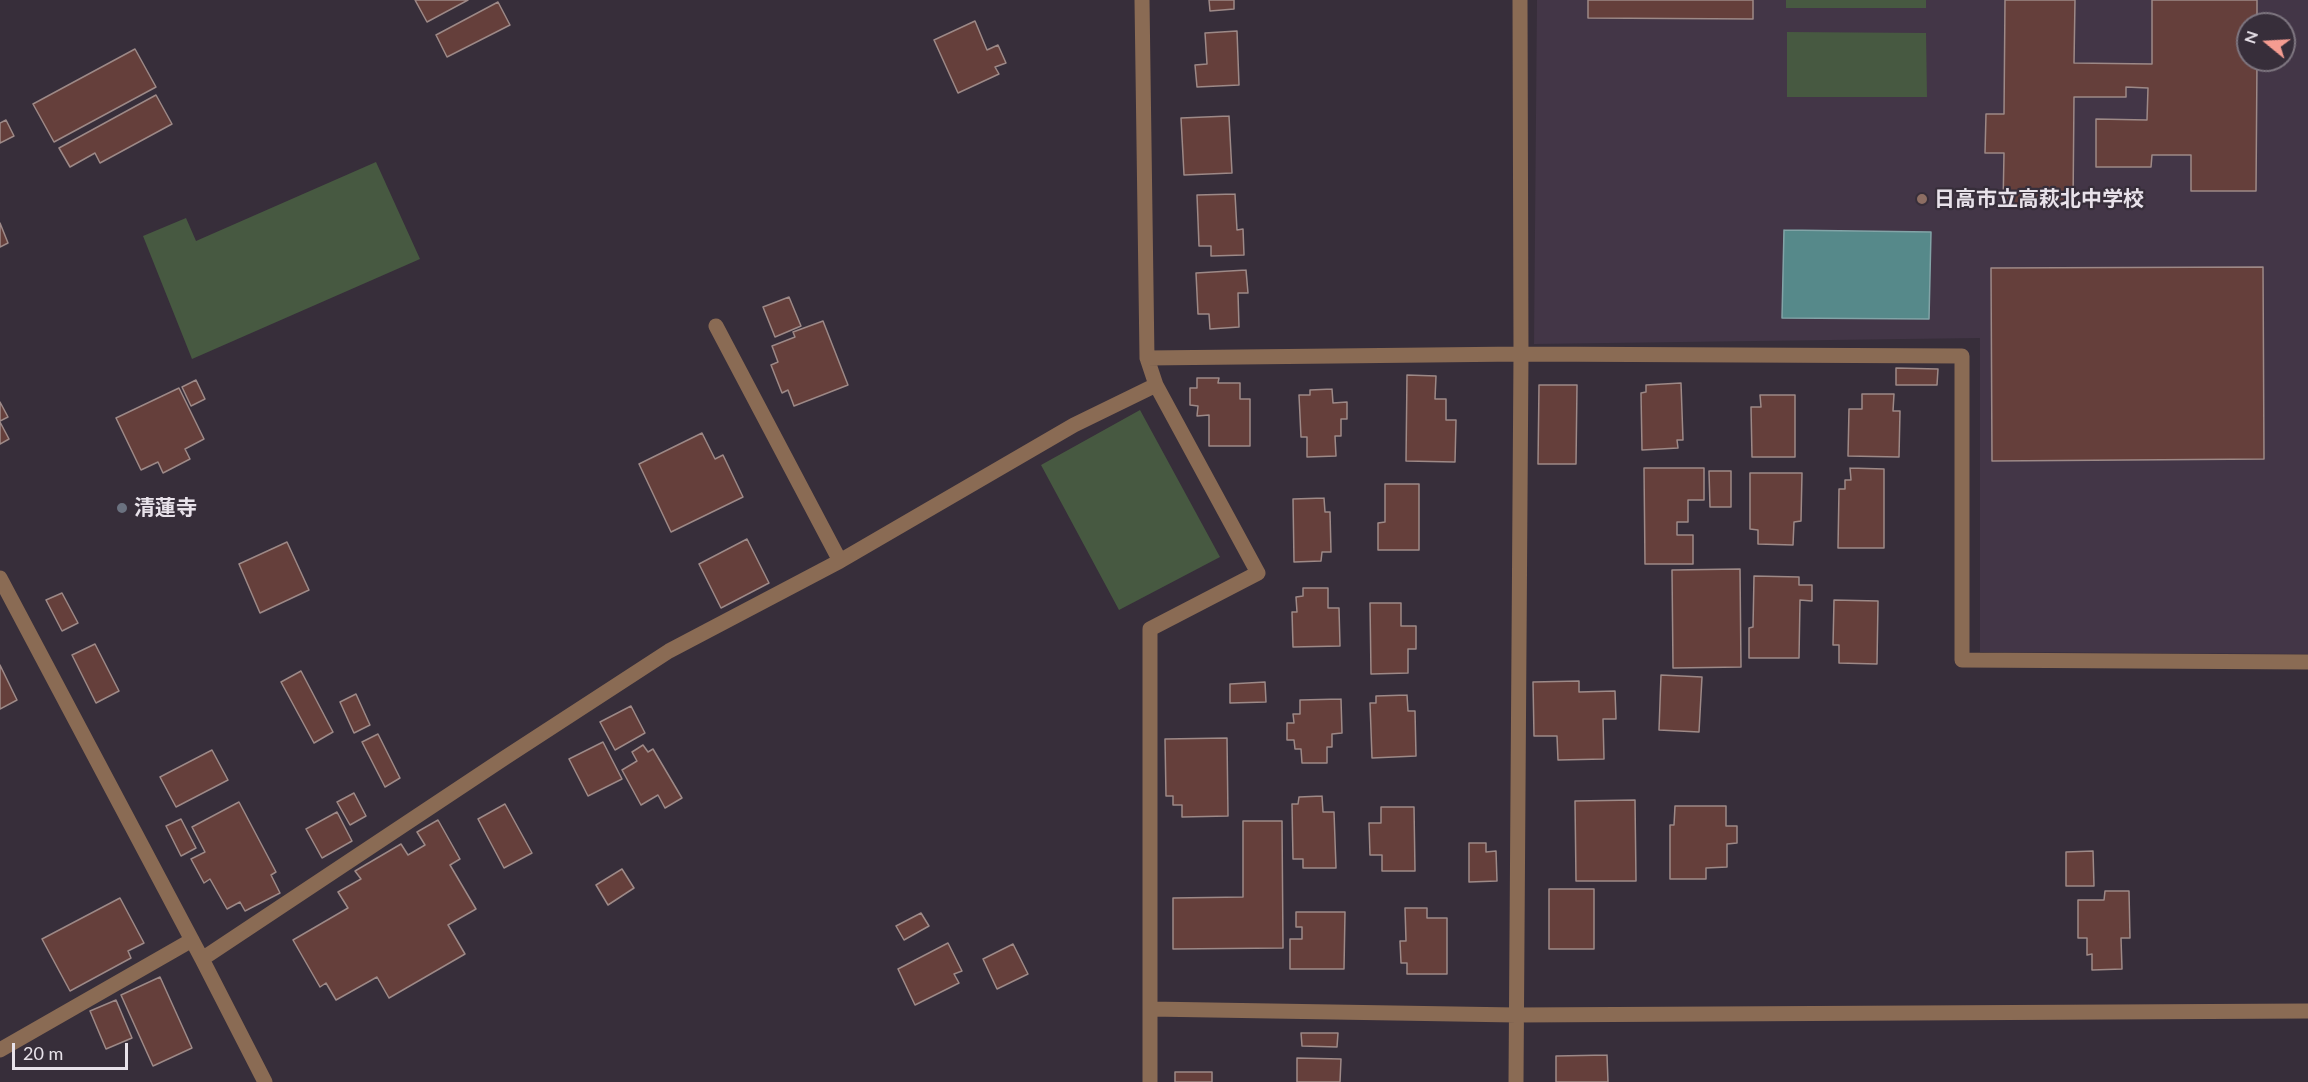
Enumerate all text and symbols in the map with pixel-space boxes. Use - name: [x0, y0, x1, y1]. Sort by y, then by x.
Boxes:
- north arrow: [2236, 12, 2296, 72]
- text: N: [2239, 28, 2261, 46]
- place label: 日高市立高萩北中学校: [1934, 186, 2144, 212]
- marker: 日高市立高萩北中学校: [1915, 192, 1929, 206]
- place label: 清蓮寺: [134, 495, 197, 521]
- marker: 清蓮寺: [115, 501, 129, 515]
- scale bar: [15, 1031, 130, 1069]
- text: 20 m: [23, 1042, 63, 1064]

